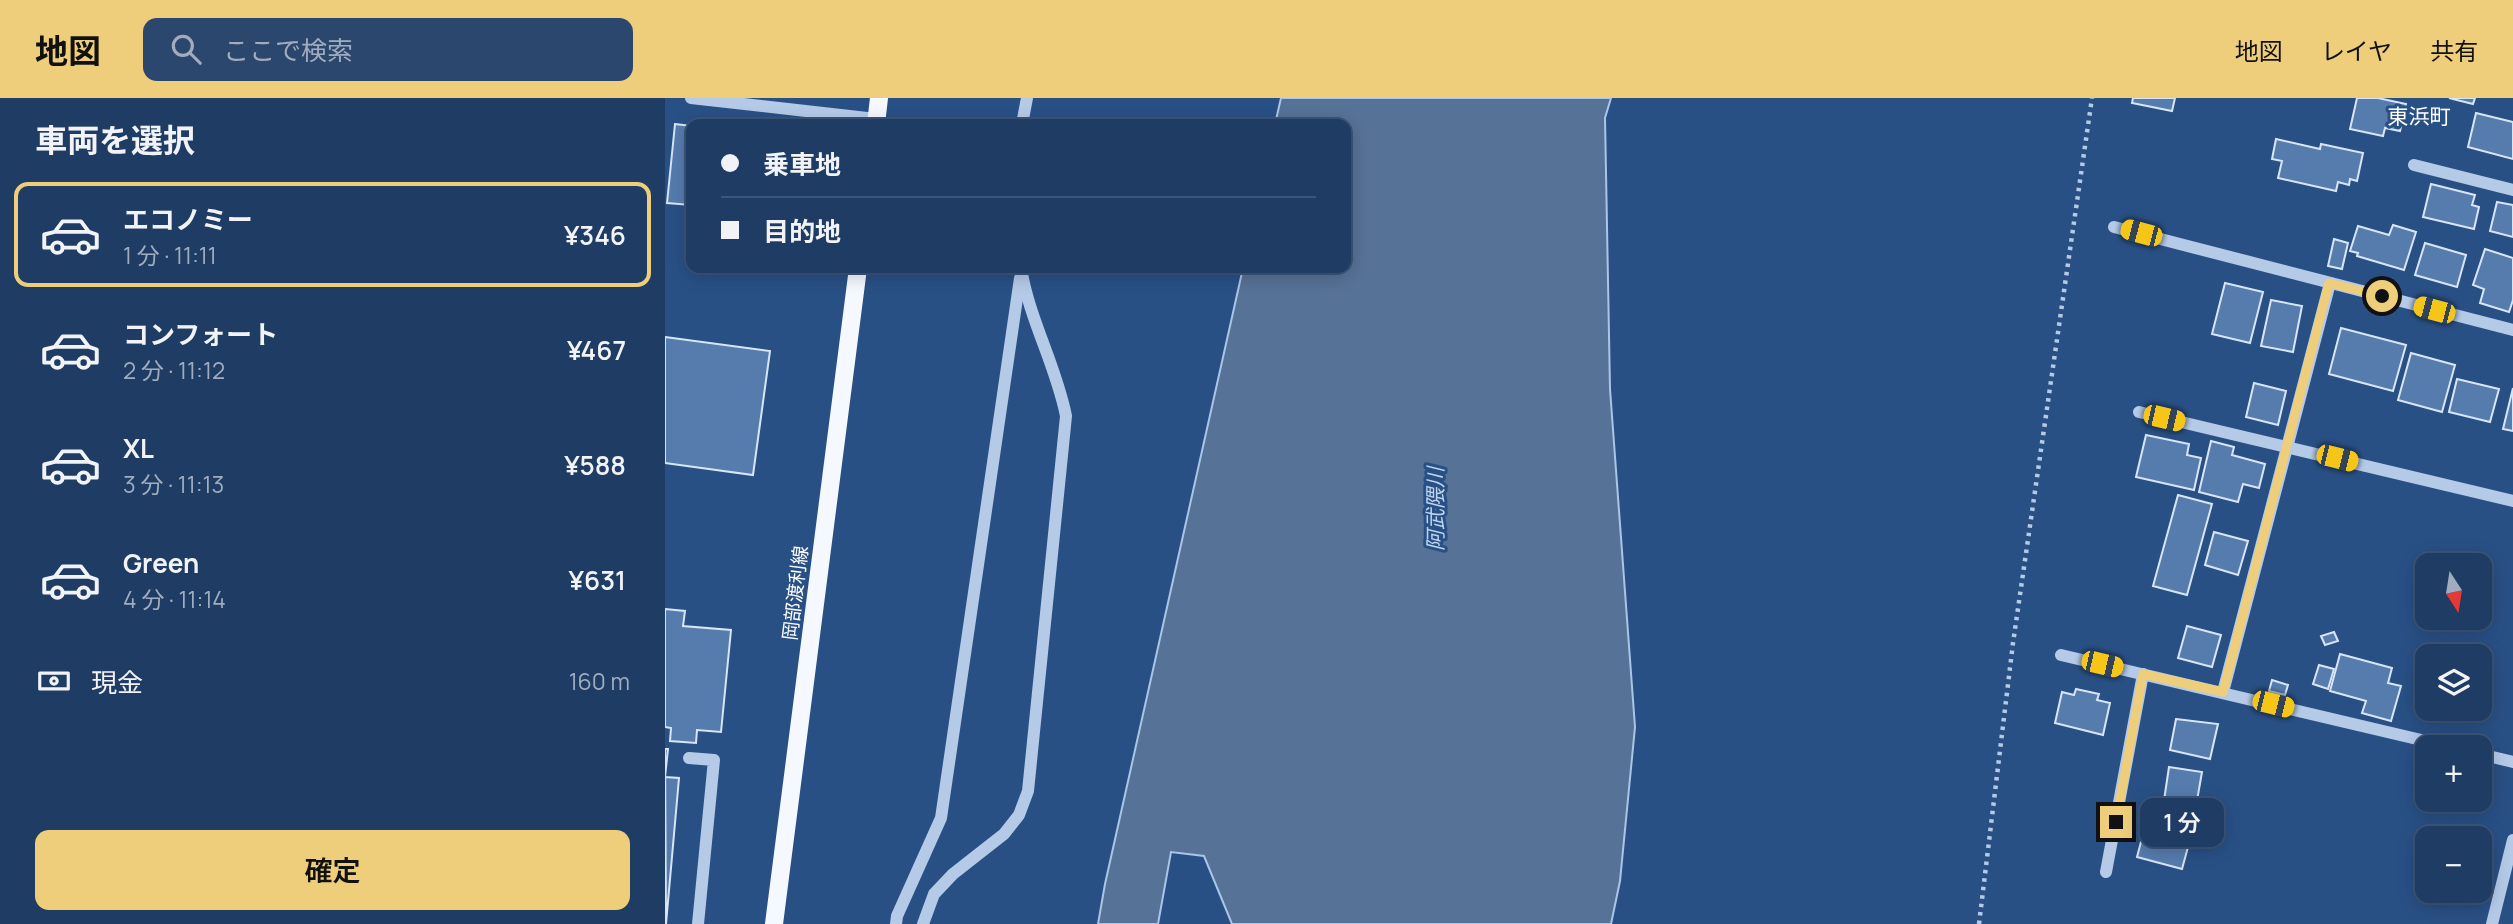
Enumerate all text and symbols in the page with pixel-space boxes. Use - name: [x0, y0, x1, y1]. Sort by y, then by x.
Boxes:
- search box: [143, 18, 633, 81]
- text: 地図: [35, 28, 101, 73]
- icon: search: [167, 30, 205, 68]
- text: ここで検索: [223, 32, 353, 68]
- text: 地図: [2235, 34, 2283, 67]
- text: レイヤ: [2321, 34, 2392, 67]
- text: 共有: [2430, 34, 2478, 67]
- district label: 東浜町: [2388, 102, 2451, 130]
- text: 車両を選択: [35, 118, 195, 162]
- text: 乗車地: [763, 146, 841, 182]
- text: エコノミー: [123, 201, 253, 237]
- icon: car: [39, 203, 102, 266]
- text: 目的地: [763, 213, 841, 249]
- text: ¥346: [564, 217, 626, 253]
- car: [2118, 217, 2165, 249]
- text: 1 分 · 11:11: [123, 239, 217, 271]
- route start: [2366, 280, 2398, 312]
- car: [2411, 294, 2458, 326]
- text: コンフォート: [123, 316, 278, 352]
- icon: car: [39, 318, 102, 381]
- text: ¥467: [567, 332, 626, 368]
- text: 2 分 · 11:12: [123, 354, 225, 386]
- car: [2142, 403, 2187, 433]
- text: XL: [123, 430, 154, 466]
- icon: car: [39, 433, 102, 496]
- car: [2315, 443, 2360, 473]
- text: ¥588: [564, 447, 626, 483]
- water label: 阿武隈川: [1421, 465, 1449, 551]
- text: 3 分 · 11:13: [123, 468, 224, 500]
- street label: 岡部渡利線: [776, 544, 814, 642]
- text: Green: [123, 545, 199, 581]
- icon: car: [39, 548, 102, 611]
- north arrow: [2415, 553, 2492, 630]
- map controls: [2415, 553, 2492, 903]
- text: ¥631: [569, 562, 626, 598]
- text: 4 分 · 11:14: [123, 583, 226, 615]
- button: layers: [2415, 644, 2492, 721]
- car: [2080, 649, 2125, 679]
- icon: cash: [35, 662, 73, 700]
- text: 現金: [91, 664, 143, 700]
- text: 160 m: [569, 665, 630, 697]
- car: [2251, 689, 2296, 719]
- button: +: [2415, 735, 2492, 812]
- callout: 1 分: [2141, 798, 2225, 846]
- route end: [2100, 806, 2132, 838]
- text: 1 分: [2163, 806, 2201, 838]
- button: −: [2415, 826, 2492, 903]
- button: 確定: [35, 830, 630, 910]

